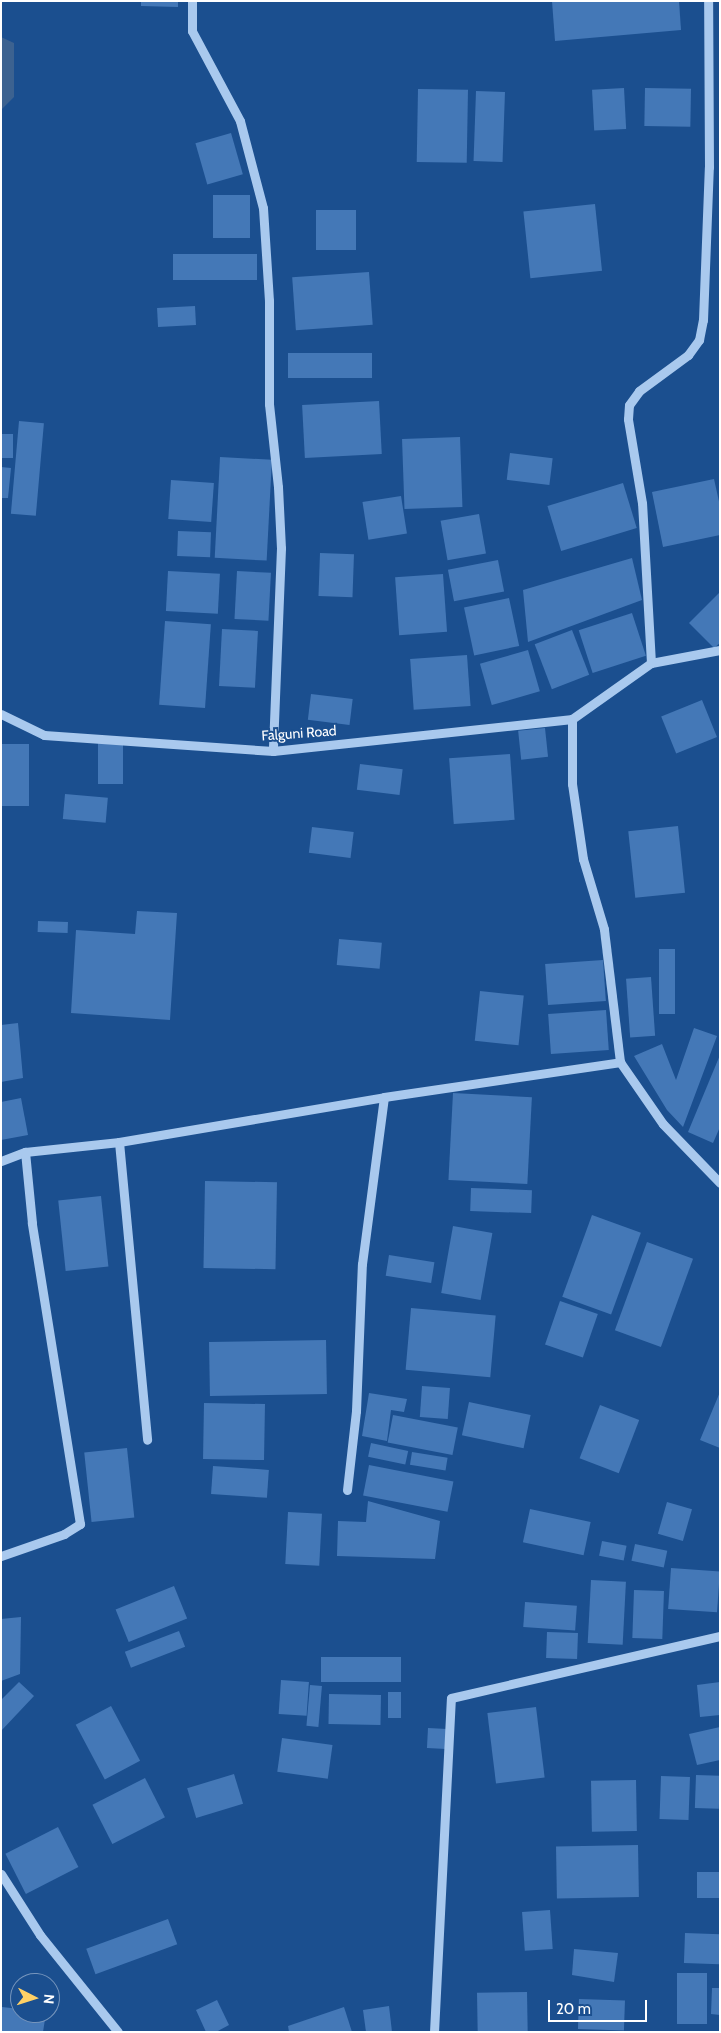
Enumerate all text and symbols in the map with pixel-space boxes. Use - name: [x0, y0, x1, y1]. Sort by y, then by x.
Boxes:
- street label: Falguni Road: [261, 722, 337, 744]
- north arrow: [10, 1973, 60, 2023]
- scale bar: [551, 1990, 650, 2022]
- text: N: [40, 1994, 58, 2005]
- text: 20 m: [556, 2000, 591, 2018]

